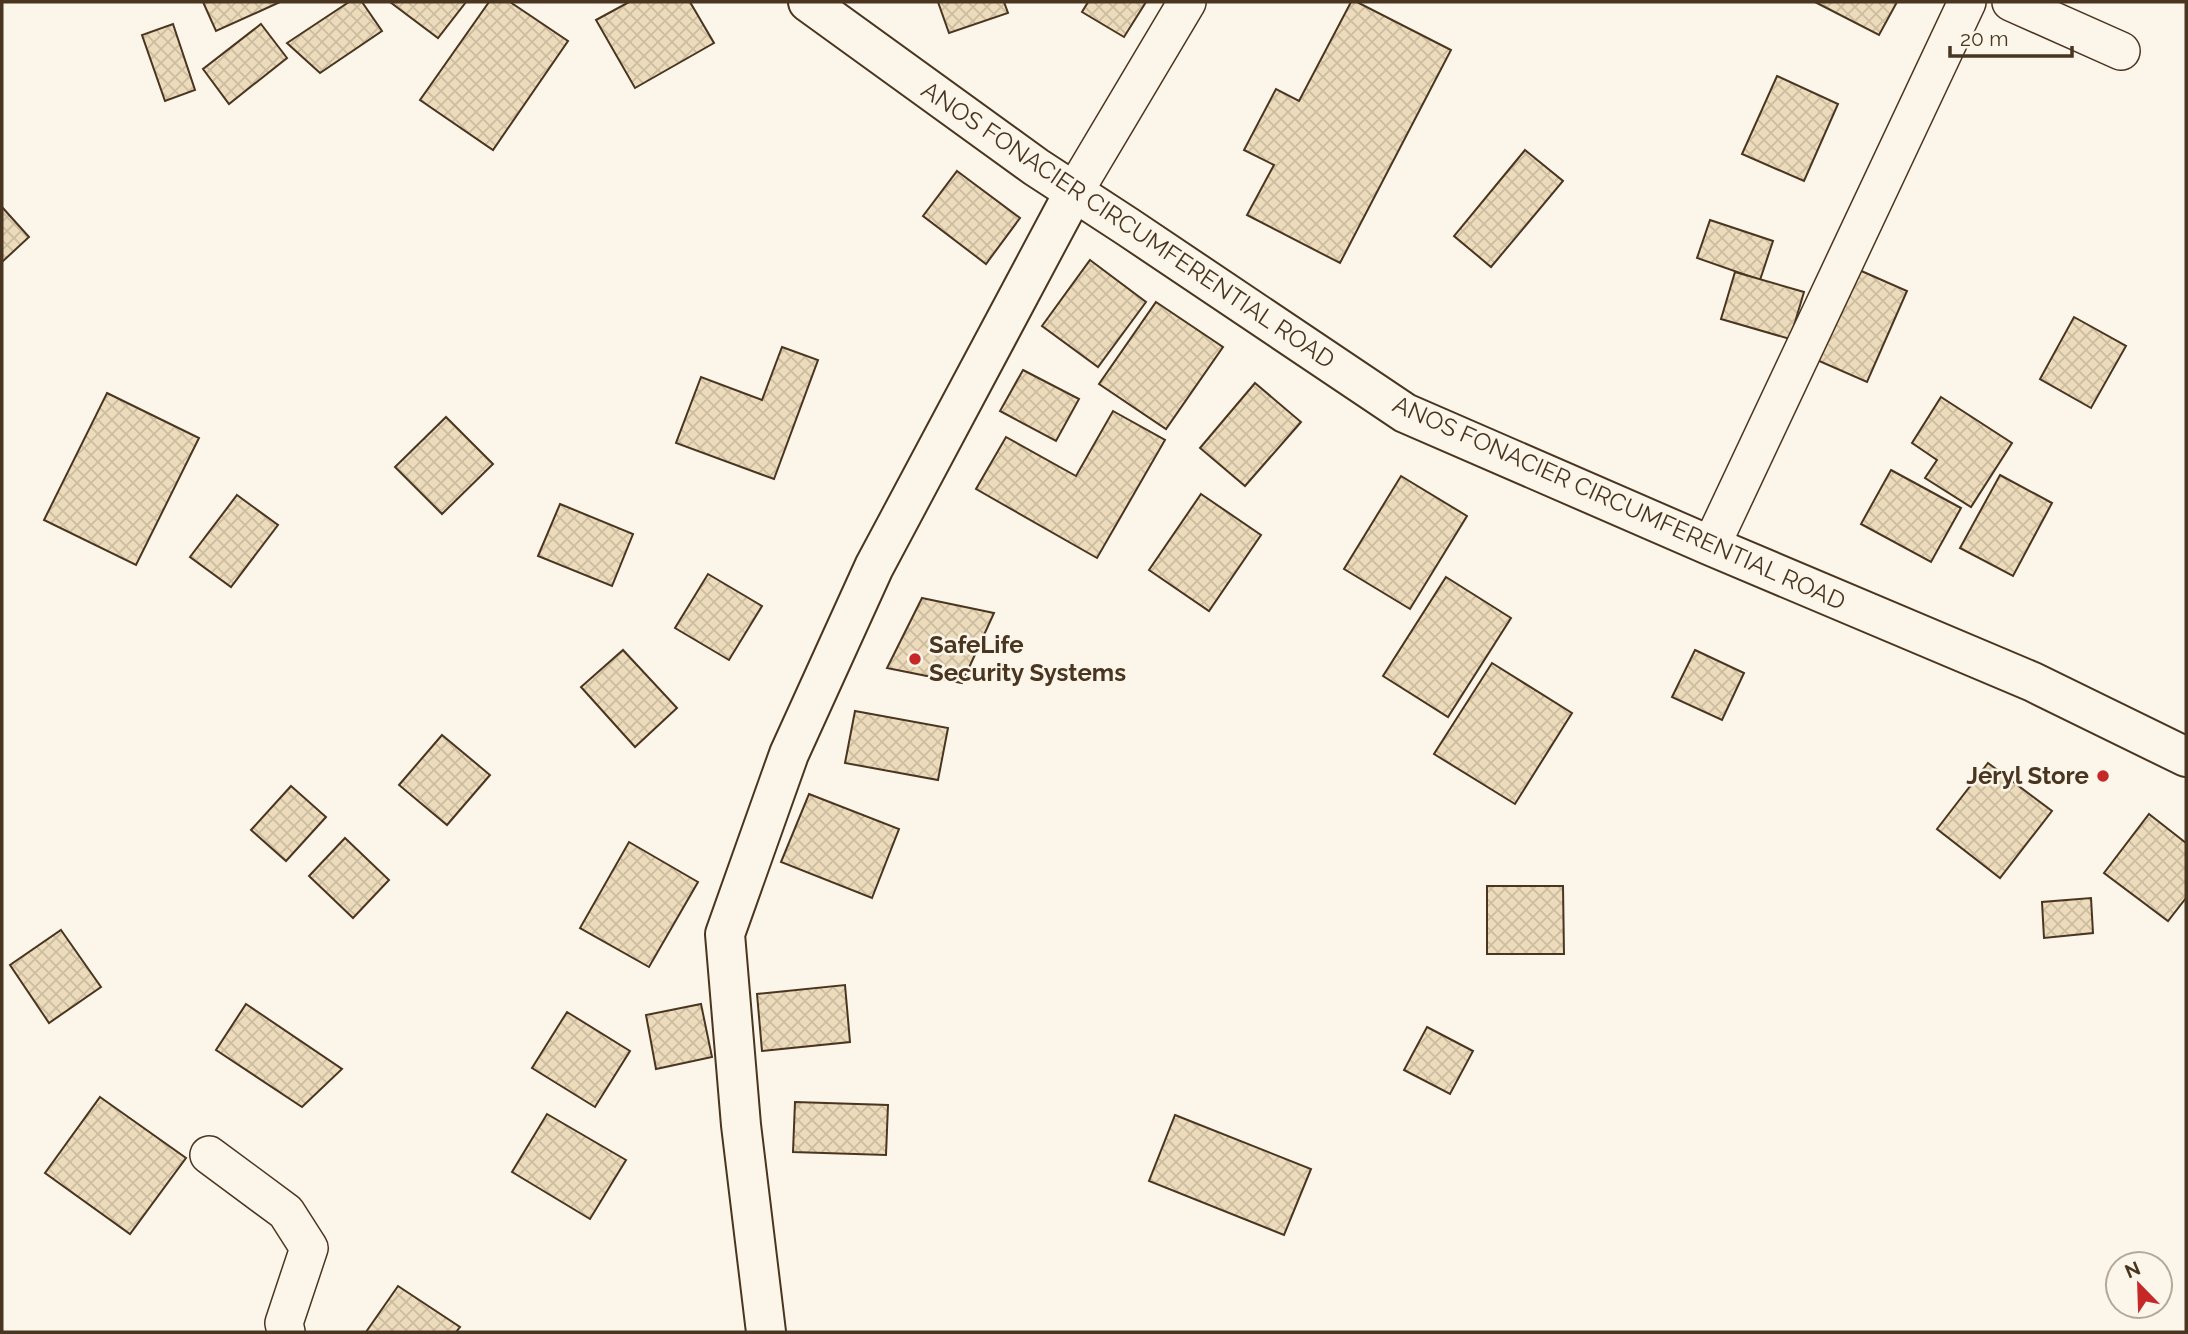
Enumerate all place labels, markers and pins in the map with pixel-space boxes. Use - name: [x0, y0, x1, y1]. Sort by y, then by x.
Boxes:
- place label: SafeLife Security Systems: [929, 630, 1126, 687]
- marker: SafeLife Security Systems: [907, 651, 923, 667]
- place label: Jeryl Store: [1966, 761, 2089, 790]
- marker: Jeryl Store: [2095, 768, 2111, 784]

